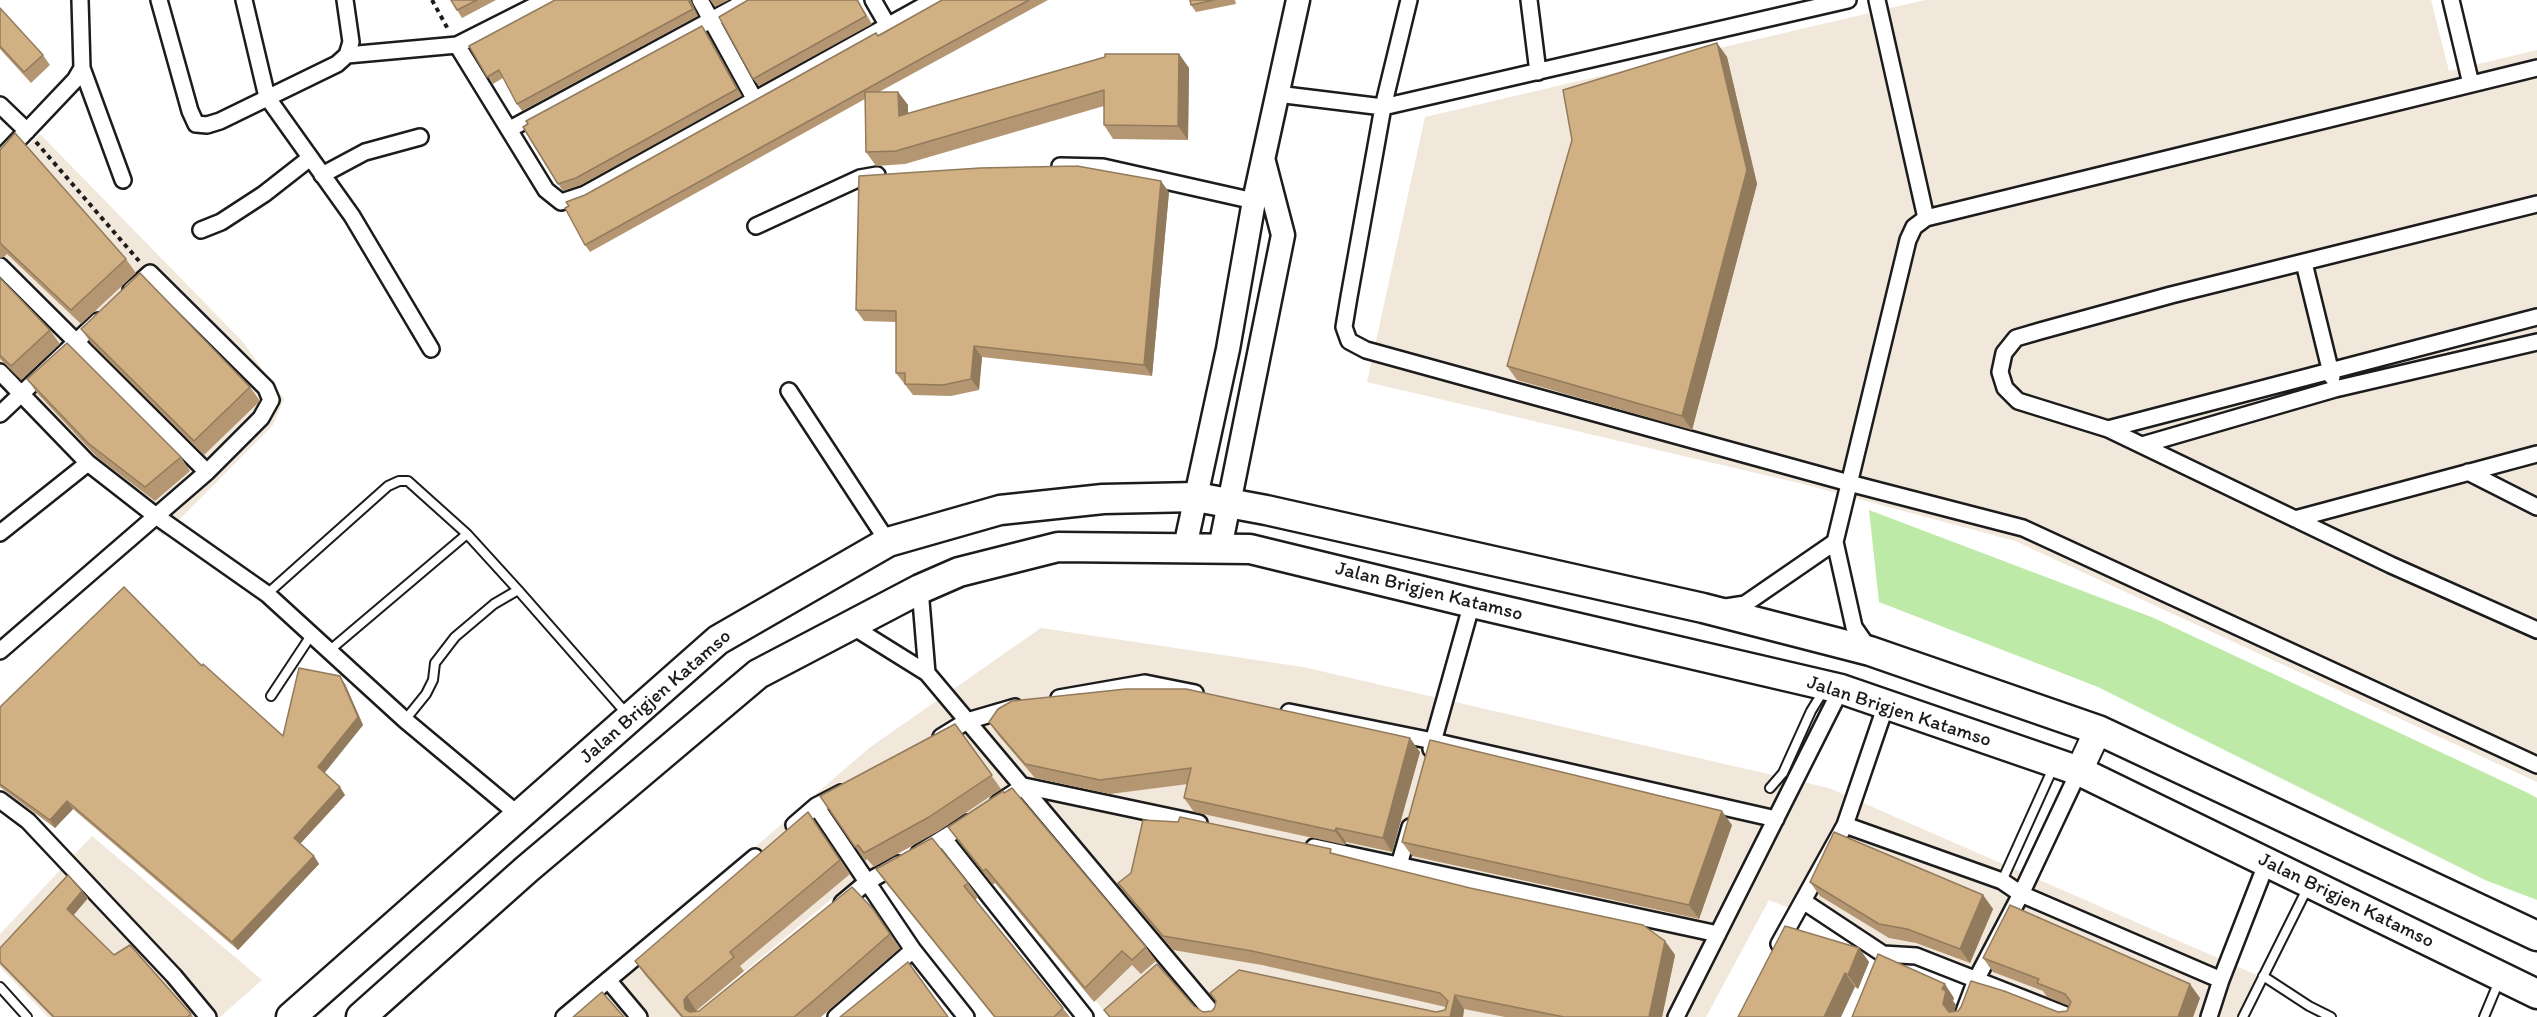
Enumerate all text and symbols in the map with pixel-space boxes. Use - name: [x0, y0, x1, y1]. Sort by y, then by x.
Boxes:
- street label: Jalan Brigjen Katamso: [1333, 557, 1525, 627]
- street label: Jalan Brigjen Katamso: [575, 625, 737, 769]
- street label: Jalan Brigjen Katamso: [1804, 671, 1994, 753]
- street label: Jalan Brigjen Katamso: [2254, 848, 2438, 954]

